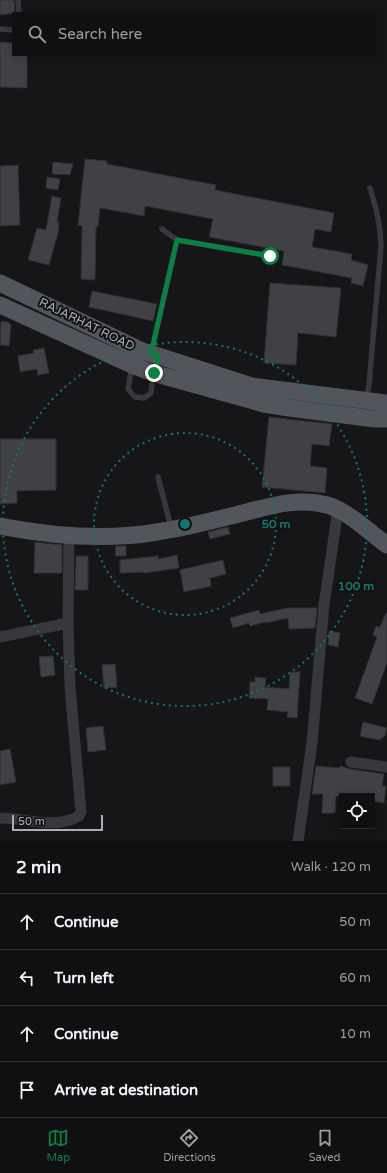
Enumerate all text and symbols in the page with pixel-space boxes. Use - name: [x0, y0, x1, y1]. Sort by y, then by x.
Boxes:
- search box: [12, 12, 375, 56]
- icon: search: [26, 23, 48, 45]
- text: Search here: [58, 25, 142, 43]
- route start: [261, 247, 279, 265]
- street label: RAJARHAT ROAD: [37, 295, 137, 353]
- route end: [145, 364, 163, 382]
- centre of rings: [178, 517, 192, 531]
- text: 50 m: [261, 517, 291, 531]
- text: 100 m: [338, 579, 374, 593]
- map controls: [339, 793, 375, 829]
- button: locate: [339, 793, 375, 829]
- scale bar: [12, 813, 103, 832]
- text: 50 m: [18, 815, 45, 828]
- text: 2 min: [16, 857, 61, 878]
- text: Walk · 120 m: [291, 859, 371, 875]
- icon: ahead: [16, 911, 38, 933]
- text: Continue: [54, 913, 118, 931]
- text: 50 m: [339, 914, 371, 930]
- icon: left: [16, 967, 38, 989]
- text: Turn left: [54, 969, 114, 987]
- text: 60 m: [339, 970, 371, 986]
- icon: ahead: [16, 1023, 38, 1045]
- text: Continue: [54, 1025, 118, 1043]
- text: 10 m: [339, 1026, 371, 1042]
- icon: arrive: [16, 1079, 38, 1101]
- text: Arrive at destination: [54, 1081, 198, 1099]
- tab: Map: [46, 1127, 70, 1164]
- tab: Directions: [163, 1127, 216, 1164]
- tab: Saved: [309, 1127, 341, 1164]

